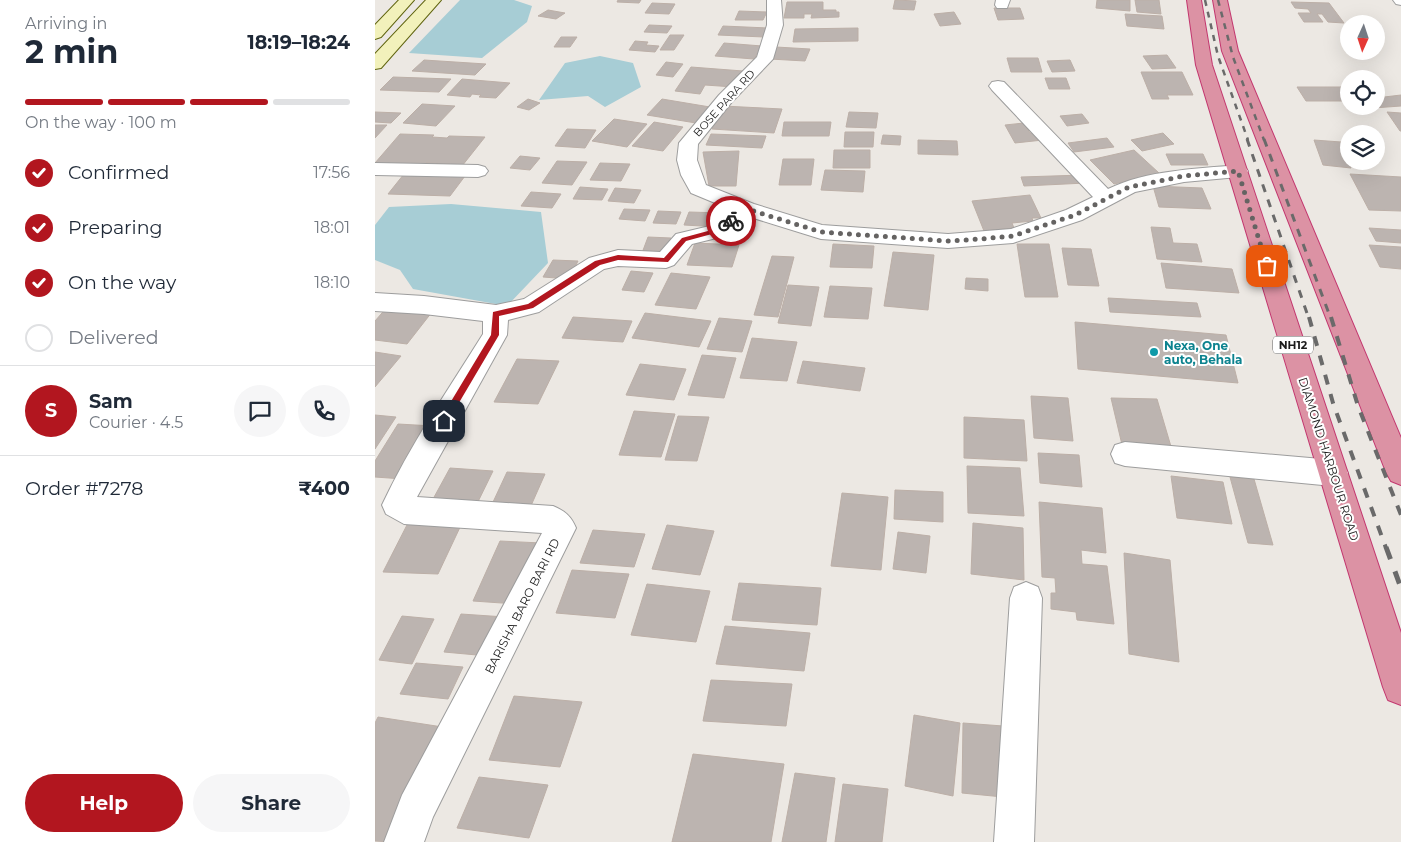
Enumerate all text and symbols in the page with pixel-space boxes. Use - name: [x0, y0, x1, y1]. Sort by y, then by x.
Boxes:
- text: Arriving in: [25, 14, 107, 33]
- north arrow: [1340, 15, 1385, 60]
- map controls: [1340, 15, 1385, 170]
- text: 18:19–18:24: [247, 31, 350, 54]
- text: 2 min: [25, 32, 118, 71]
- street label: BOSE PARA RD: [690, 67, 758, 139]
- button: locate: [1340, 70, 1385, 115]
- text: On the way · 100 m: [25, 113, 177, 132]
- button: layers: [1340, 125, 1385, 170]
- icon: check: [25, 159, 53, 187]
- text: Confirmed: [68, 161, 169, 184]
- text: 17:56: [313, 163, 350, 182]
- courier: [706, 196, 756, 246]
- icon: bike: [717, 207, 745, 235]
- icon: check: [25, 214, 53, 242]
- text: Preparing: [68, 216, 163, 239]
- text: 18:01: [314, 218, 350, 237]
- pin: [1246, 245, 1288, 287]
- icon: bag: [1253, 252, 1281, 280]
- icon: check: [25, 269, 53, 297]
- text: On the way: [68, 271, 176, 294]
- text: 18:10: [314, 273, 350, 292]
- text: Delivered: [68, 326, 159, 349]
- road number: NH12: [1273, 336, 1313, 354]
- place label: Nexa, One auto, Behala: [1164, 338, 1242, 367]
- marker: Nexa, One auto, Behala: [1148, 346, 1160, 358]
- street label: DIAMOND HARBOUR ROAD: [1295, 375, 1363, 543]
- button: chat: [234, 385, 286, 437]
- button: phone: [298, 385, 350, 437]
- text: Sam: [89, 390, 133, 413]
- text: S: [45, 399, 57, 422]
- pin: [423, 400, 465, 442]
- icon: home: [430, 407, 458, 435]
- text: Courier · 4.5: [89, 413, 183, 432]
- text: Order #7278: [25, 477, 143, 500]
- text: ₹400: [298, 477, 350, 500]
- street label: BARISHA BARO BARI RD: [481, 536, 563, 676]
- button: Help: [25, 774, 183, 832]
- button: Share: [193, 774, 350, 832]

